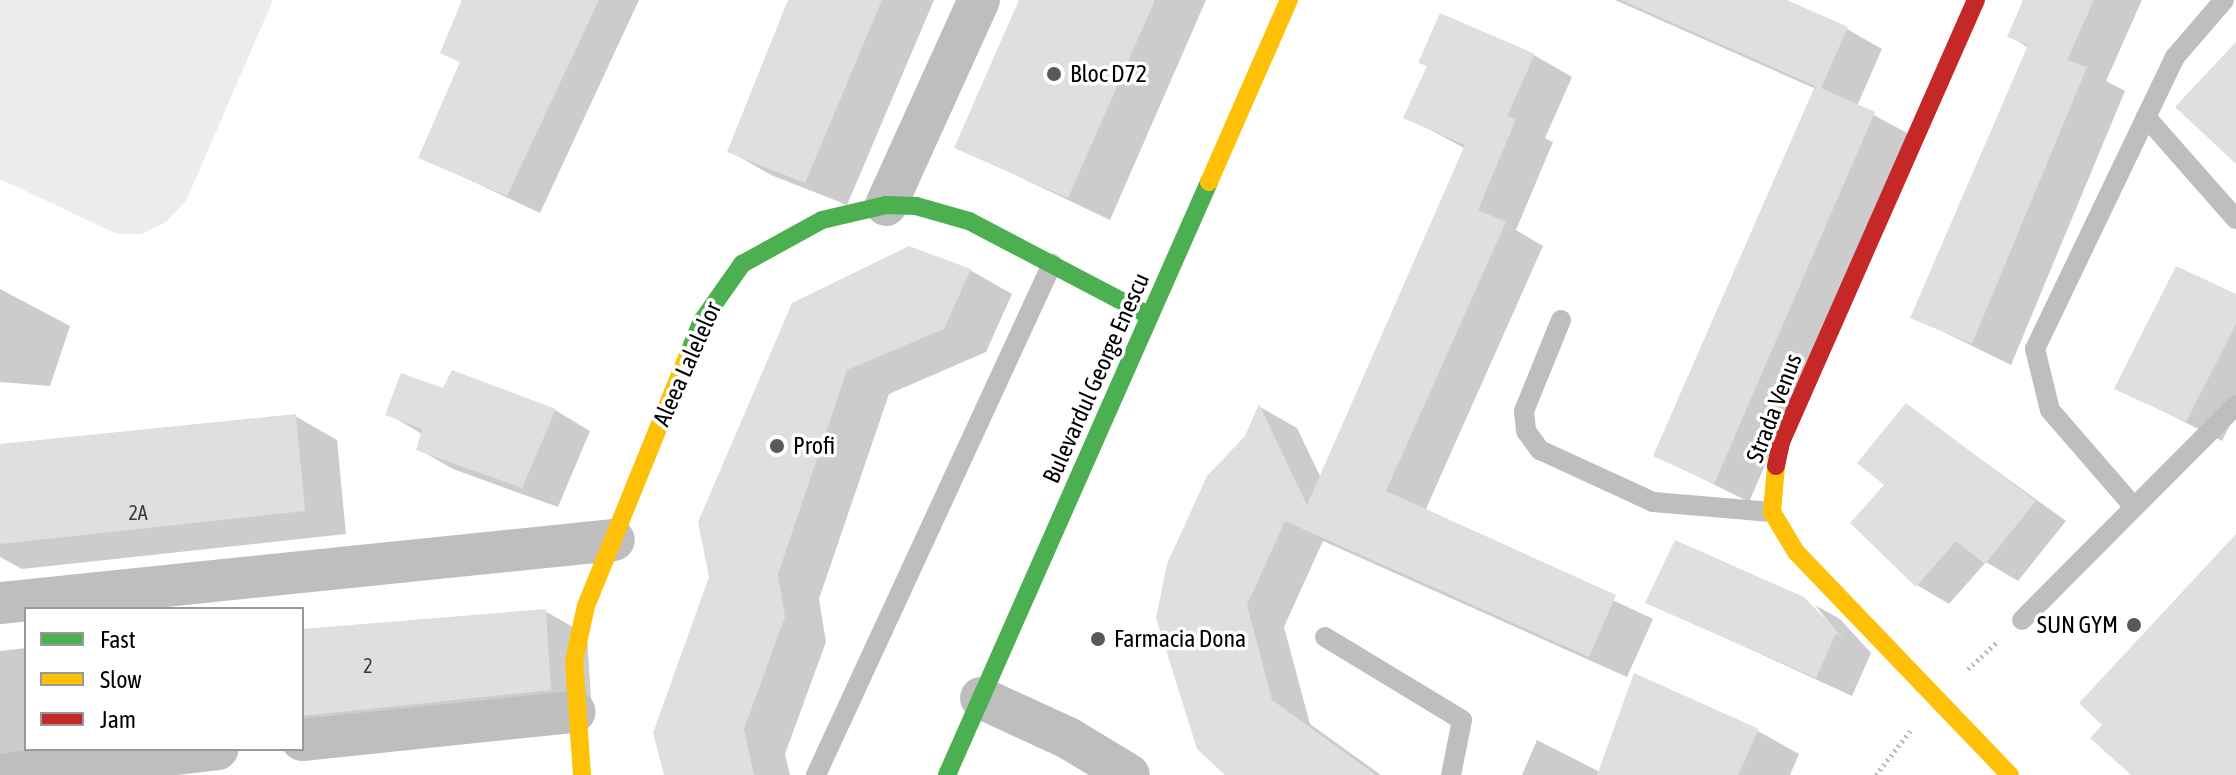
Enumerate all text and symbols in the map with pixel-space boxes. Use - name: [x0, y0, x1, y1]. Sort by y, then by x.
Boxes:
- place label: Bloc D72: [1070, 60, 1147, 88]
- marker: Bloc D72: [1045, 65, 1063, 83]
- street label: Bulevardul George Enescu: [1037, 268, 1155, 488]
- street label: Aleea Lalelelor: [647, 297, 727, 431]
- street label: Strada Venus: [1740, 350, 1808, 466]
- place label: Profi: [793, 432, 835, 460]
- marker: Profi: [768, 437, 786, 455]
- house number: 2A: [128, 500, 148, 524]
- legend: [24, 607, 304, 751]
- place label: SUN GYM: [2037, 611, 2118, 639]
- marker: SUN GYM: [2125, 616, 2143, 634]
- place label: Farmacia Dona: [1114, 625, 1246, 653]
- text: Fast: [100, 626, 136, 653]
- marker: Farmacia Dona: [1089, 630, 1107, 648]
- house number: 2: [363, 653, 373, 677]
- text: Slow: [100, 666, 142, 693]
- text: Jam: [100, 706, 136, 733]

